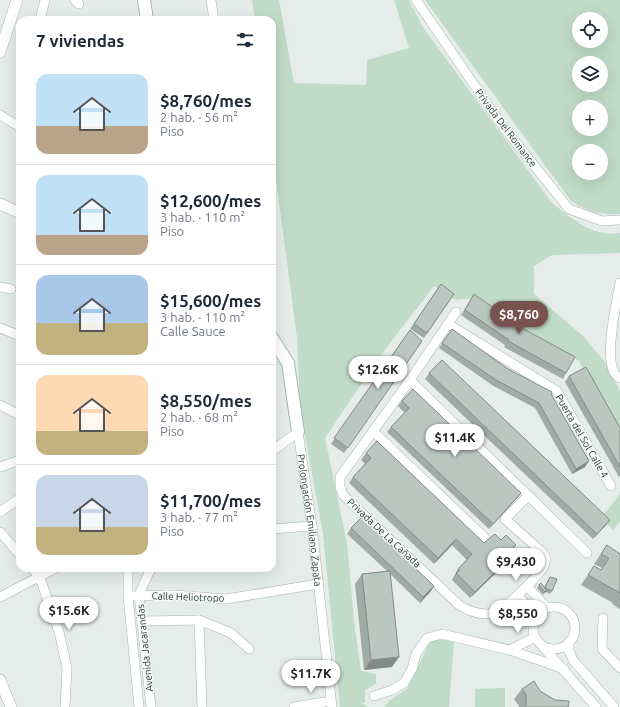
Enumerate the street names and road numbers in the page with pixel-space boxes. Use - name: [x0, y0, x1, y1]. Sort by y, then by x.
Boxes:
- street label: Privada Del Romance: [473, 87, 539, 169]
- street label: Puerta del Sol Calle 4: [554, 392, 611, 480]
- street label: Prolongación Emiliano Zapata: [296, 453, 324, 587]
- street label: Privada De La Cañada: [345, 496, 423, 570]
- street label: Calle Heliotropo: [151, 590, 225, 604]
- street label: Avenida Jacarandas: [135, 604, 155, 692]

